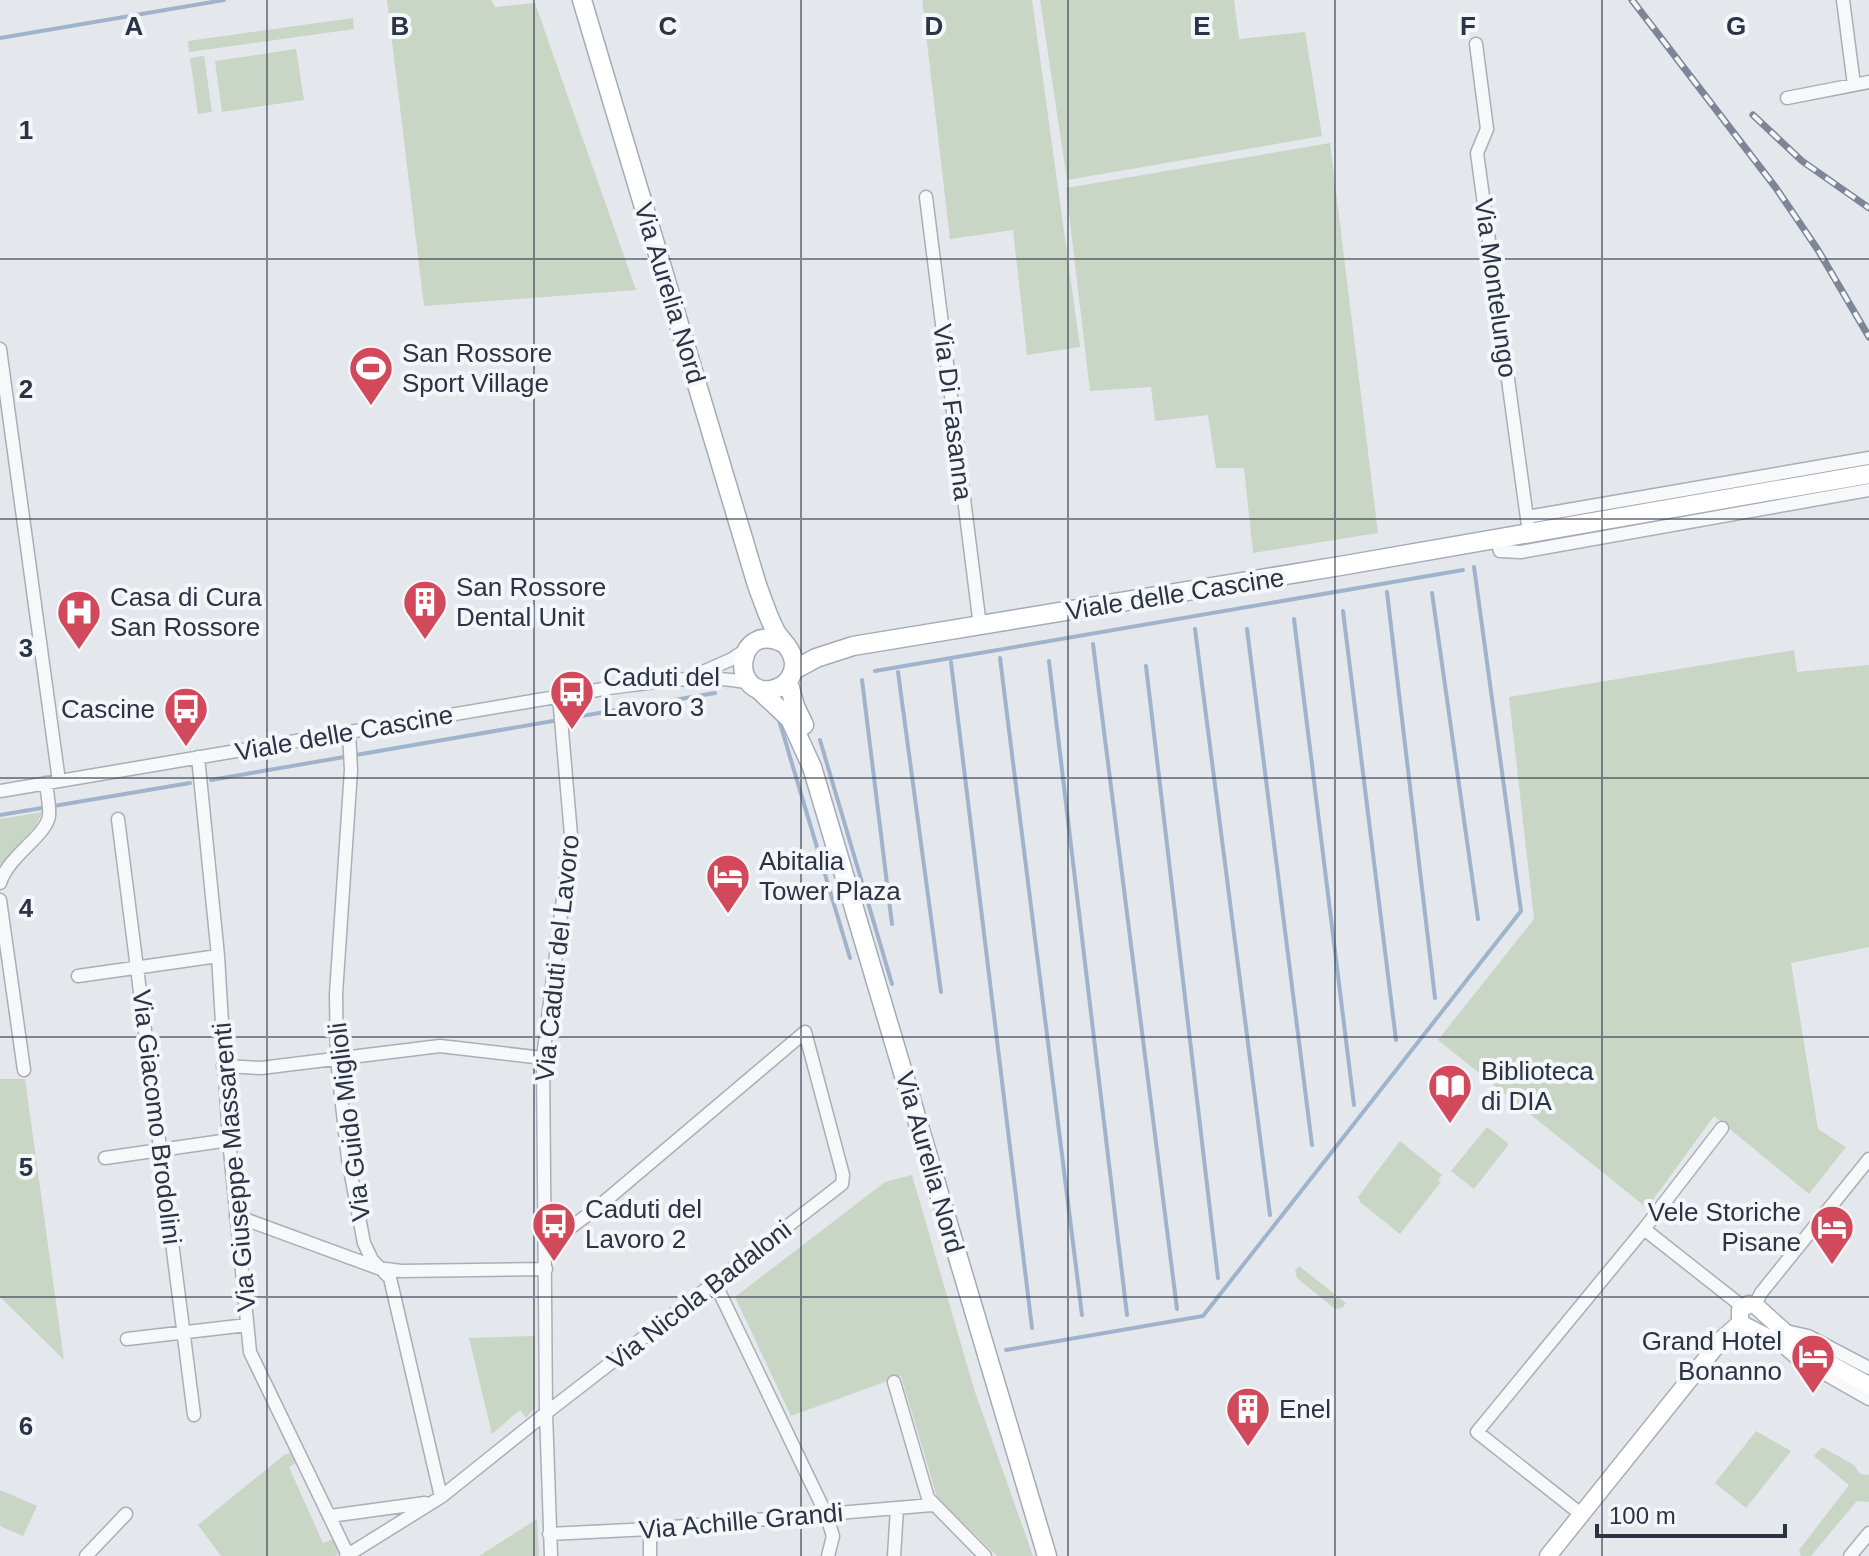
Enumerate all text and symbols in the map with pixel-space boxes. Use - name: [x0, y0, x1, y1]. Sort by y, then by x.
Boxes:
- text: A: [125, 11, 144, 41]
- text: B: [391, 11, 409, 41]
- text: C: [659, 11, 678, 41]
- text: D: [925, 11, 943, 41]
- text: E: [1193, 11, 1211, 41]
- text: F: [1460, 11, 1476, 41]
- text: G: [1726, 11, 1746, 41]
- text: 1: [19, 115, 33, 145]
- street label: Via Montelungo: [1469, 197, 1523, 379]
- street label: Via Aurelia Nord: [628, 199, 712, 387]
- street label: Via Di Fasanna: [927, 322, 979, 502]
- place label: San Rossore Sport Village: [402, 338, 552, 398]
- sports icon: San Rossore Sport Village: [347, 344, 395, 407]
- text: 2: [19, 374, 33, 404]
- street label: Viale delle Cascine: [1064, 562, 1286, 626]
- place label: San Rossore Dental Unit: [456, 572, 606, 632]
- building icon: San Rossore Dental Unit: [401, 578, 449, 641]
- place label: Casa di Cura San Rossore: [110, 582, 262, 642]
- hospital icon: Casa di Cura San Rossore: [55, 588, 103, 651]
- text: 3: [19, 633, 33, 663]
- place label: Caduti del Lavoro 3: [603, 662, 720, 722]
- bus stop icon: Caduti del Lavoro 3: [548, 668, 596, 731]
- bus stop icon: Cascine: [162, 685, 210, 748]
- place label: Cascine: [61, 694, 155, 724]
- street label: Viale delle Cascine: [233, 699, 455, 767]
- street label: Via Caduti del Lavoro: [529, 833, 585, 1083]
- place label: Abitalia Tower Plaza: [759, 846, 901, 906]
- hotel icon: Abitalia Tower Plaza: [704, 852, 752, 915]
- text: 4: [19, 893, 34, 923]
- street label: Via Giacomo Brodolini: [126, 988, 188, 1246]
- street label: Via Giuseppe Massarenti: [206, 1021, 262, 1313]
- street label: Via Guido Miglioli: [322, 1021, 376, 1223]
- place label: Biblioteca di DIA: [1481, 1056, 1594, 1116]
- library icon: Biblioteca di DIA: [1426, 1062, 1474, 1125]
- street label: Via Aurelia Nord: [890, 1068, 970, 1256]
- text: 5: [19, 1152, 33, 1182]
- place label: Caduti del Lavoro 2: [585, 1194, 702, 1254]
- place label: Vele Storiche Pisane: [1648, 1197, 1801, 1257]
- bus stop icon: Caduti del Lavoro 2: [530, 1200, 578, 1263]
- hotel icon: Vele Storiche Pisane: [1808, 1203, 1856, 1266]
- street label: Via Nicola Badaloni: [601, 1214, 797, 1376]
- place label: Grand Hotel Bonanno: [1642, 1326, 1782, 1386]
- hotel icon: Grand Hotel Bonanno: [1789, 1332, 1837, 1395]
- building icon: Enel: [1224, 1385, 1272, 1448]
- place label: Enel: [1279, 1394, 1331, 1424]
- text: 6: [19, 1411, 33, 1441]
- scale bar: [1597, 1488, 1785, 1538]
- street label: Via Achille Grandi: [638, 1497, 844, 1545]
- text: 100 m: [1609, 1502, 1676, 1529]

